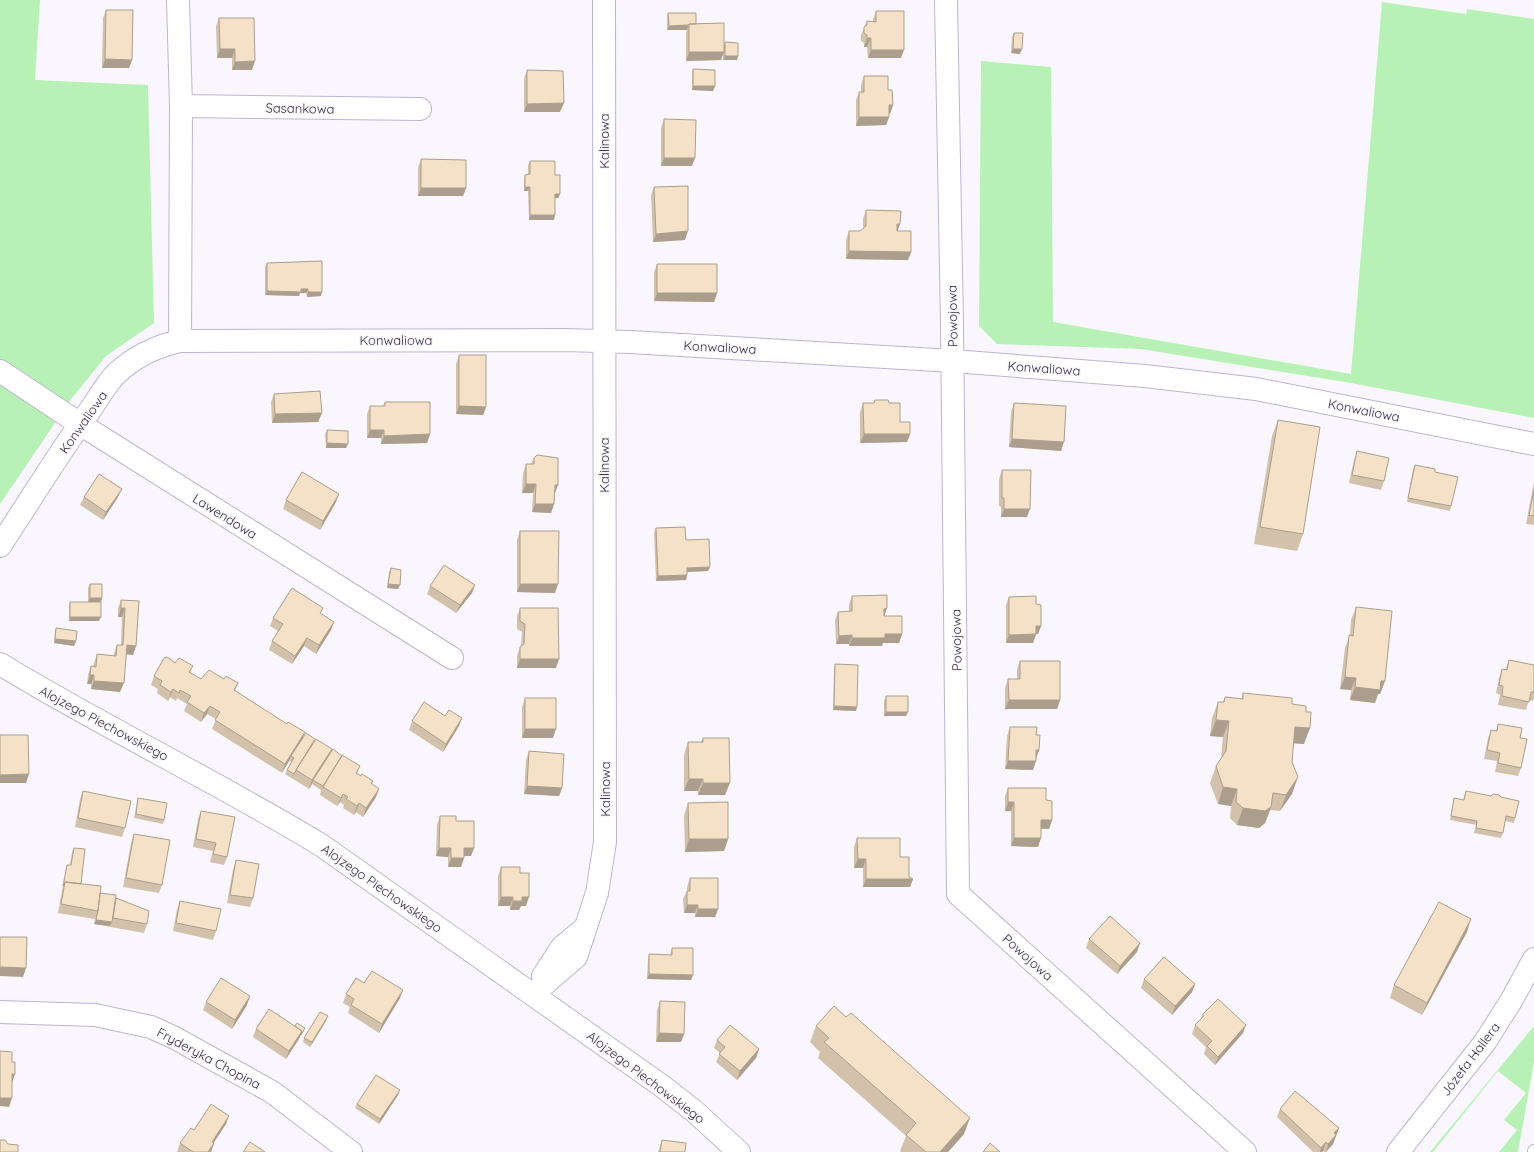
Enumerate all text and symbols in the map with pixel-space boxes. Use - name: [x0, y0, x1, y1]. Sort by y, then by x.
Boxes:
- street label: Sasankowa: [265, 99, 335, 117]
- street label: Kalinowa: [596, 113, 612, 169]
- street label: Powojowa: [943, 285, 961, 347]
- street label: Konwaliowa: [360, 332, 432, 348]
- street label: Konwaliowa: [683, 337, 757, 357]
- street label: Konwaliowa: [1007, 357, 1081, 379]
- street label: Konwaliowa: [56, 388, 110, 456]
- street label: Konwaliowa: [1327, 395, 1401, 425]
- street label: Kalinowa: [596, 437, 612, 493]
- street label: Lawendowa: [190, 490, 260, 542]
- street label: Powojowa: [947, 609, 965, 671]
- street label: Alojzego Piechowskiego: [37, 682, 171, 764]
- street label: Kalinowa: [597, 761, 613, 817]
- street label: Alojzego Piechowskiego: [319, 840, 446, 936]
- street label: Powojowa: [1000, 930, 1056, 984]
- street label: Józefa Hallera: [1437, 1019, 1503, 1099]
- street label: Fryderyka Chopina: [154, 1024, 264, 1092]
- street label: Alojzego Piechowskiego: [584, 1027, 708, 1127]

